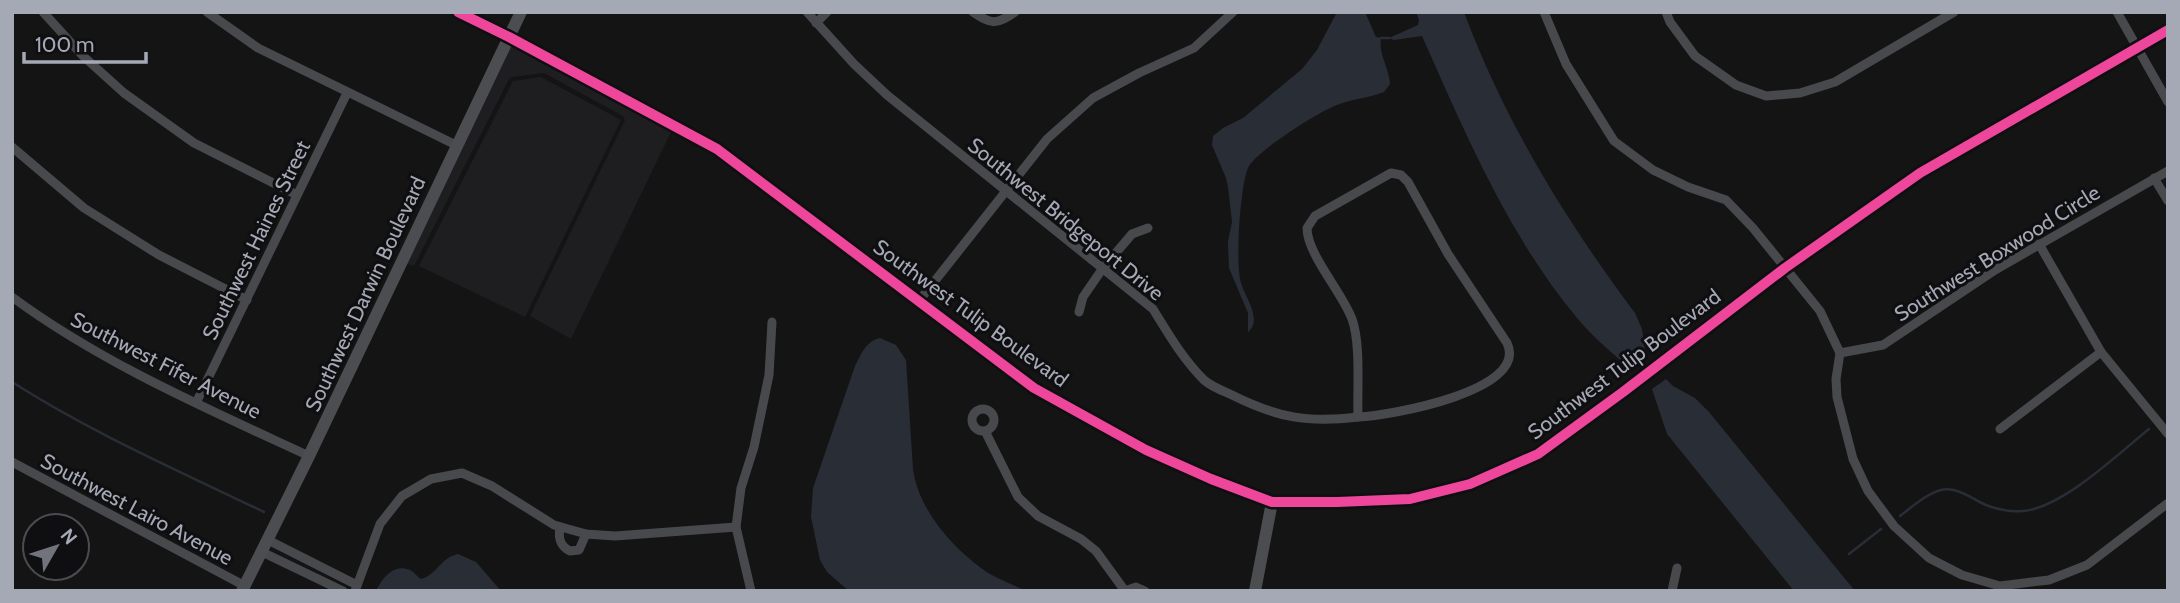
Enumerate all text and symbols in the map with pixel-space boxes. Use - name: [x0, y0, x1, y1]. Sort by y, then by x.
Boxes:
- scale bar: [24, 21, 147, 65]
- text: 100 m: [35, 32, 94, 57]
- street label: Southwest Bridgeport Drive: [963, 132, 1169, 306]
- street label: Southwest Haines Street: [197, 136, 315, 344]
- street label: Southwest Darwin Boulevard: [300, 173, 430, 415]
- street label: Southwest Boxwood Circle: [1890, 179, 2104, 326]
- street label: Southwest Tulip Boulevard: [869, 234, 1073, 392]
- street label: Southwest Tulip Boulevard: [1523, 283, 1725, 445]
- street label: Southwest Fifer Avenue: [67, 306, 266, 424]
- street label: Southwest Lairo Avenue: [37, 448, 237, 570]
- north arrow: [21, 512, 91, 582]
- text: N: [56, 524, 82, 549]

